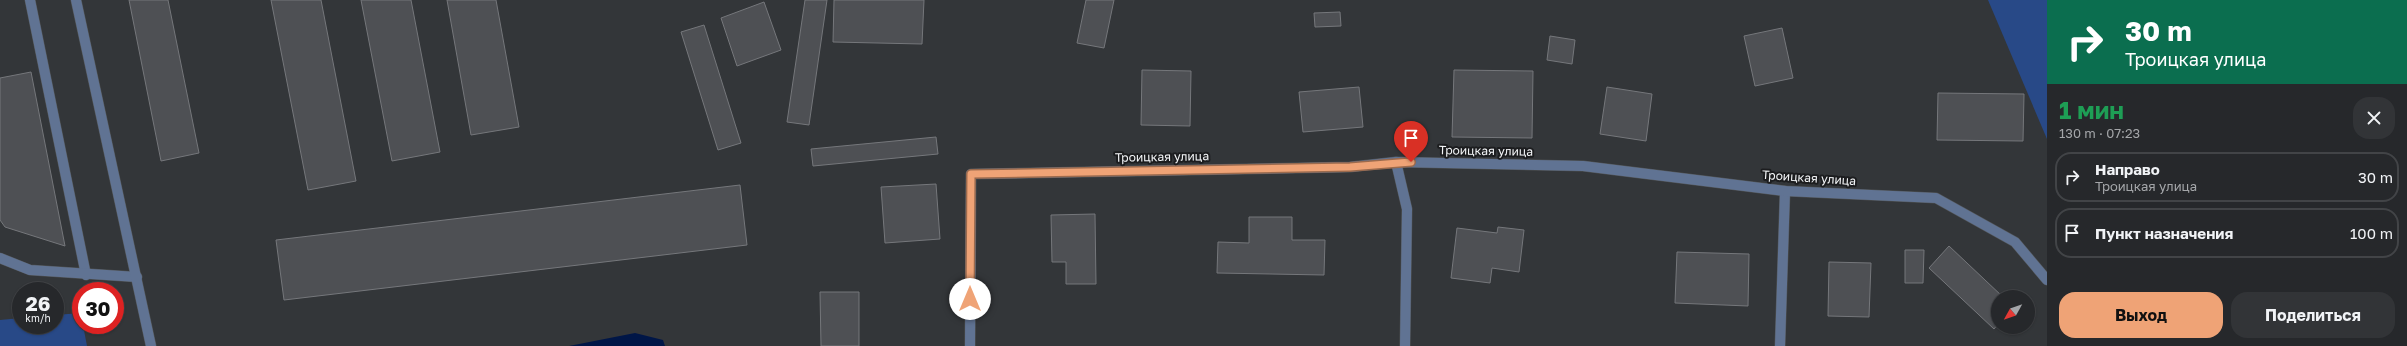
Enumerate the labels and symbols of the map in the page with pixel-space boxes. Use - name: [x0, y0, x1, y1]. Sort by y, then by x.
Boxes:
- pin: [1394, 121, 1428, 162]
- street label: Троицкая улица: [1439, 142, 1533, 159]
- street label: Троицкая улица: [1115, 148, 1209, 165]
- street label: Троицкая улица: [1761, 167, 1857, 188]
- position arrow: [949, 278, 991, 320]
- speed limit sign: 30: [72, 282, 124, 334]
- north arrow: [1991, 290, 2035, 334]

